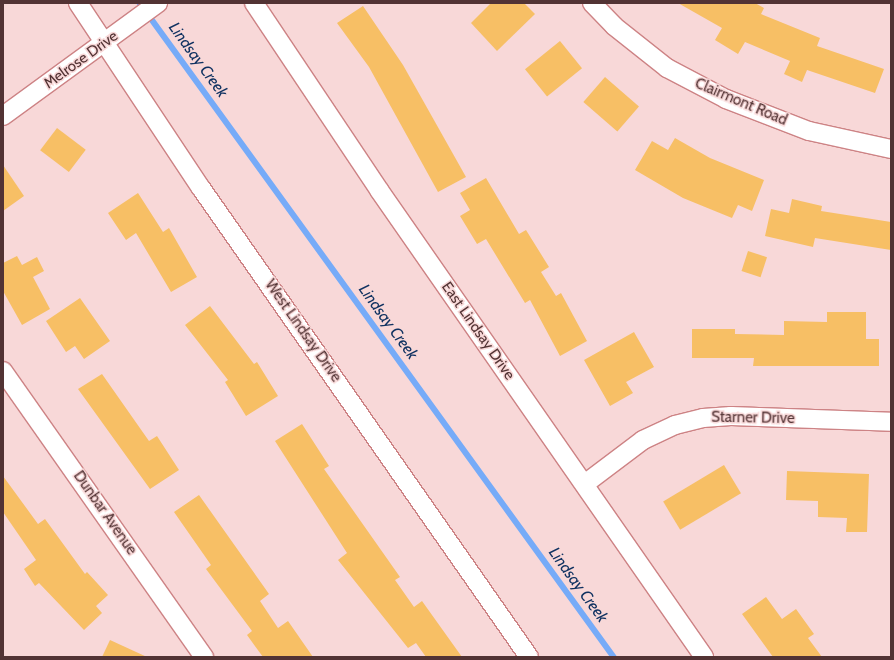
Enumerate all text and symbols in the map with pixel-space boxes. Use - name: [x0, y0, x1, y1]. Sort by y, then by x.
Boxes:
- water label: Lindsay Creek: [164, 19, 232, 101]
- street label: Melrose Drive: [41, 27, 121, 93]
- street label: Clairmont Road: [692, 74, 790, 130]
- street label: West Lindsay Drive: [261, 276, 345, 386]
- street label: East Lindsay Drive: [438, 279, 518, 383]
- water label: Lindsay Creek: [354, 281, 422, 363]
- street label: Starner Drive: [711, 408, 795, 428]
- street label: Dunbar Avenue: [69, 468, 141, 558]
- water label: Lindsay Creek: [544, 544, 612, 626]

